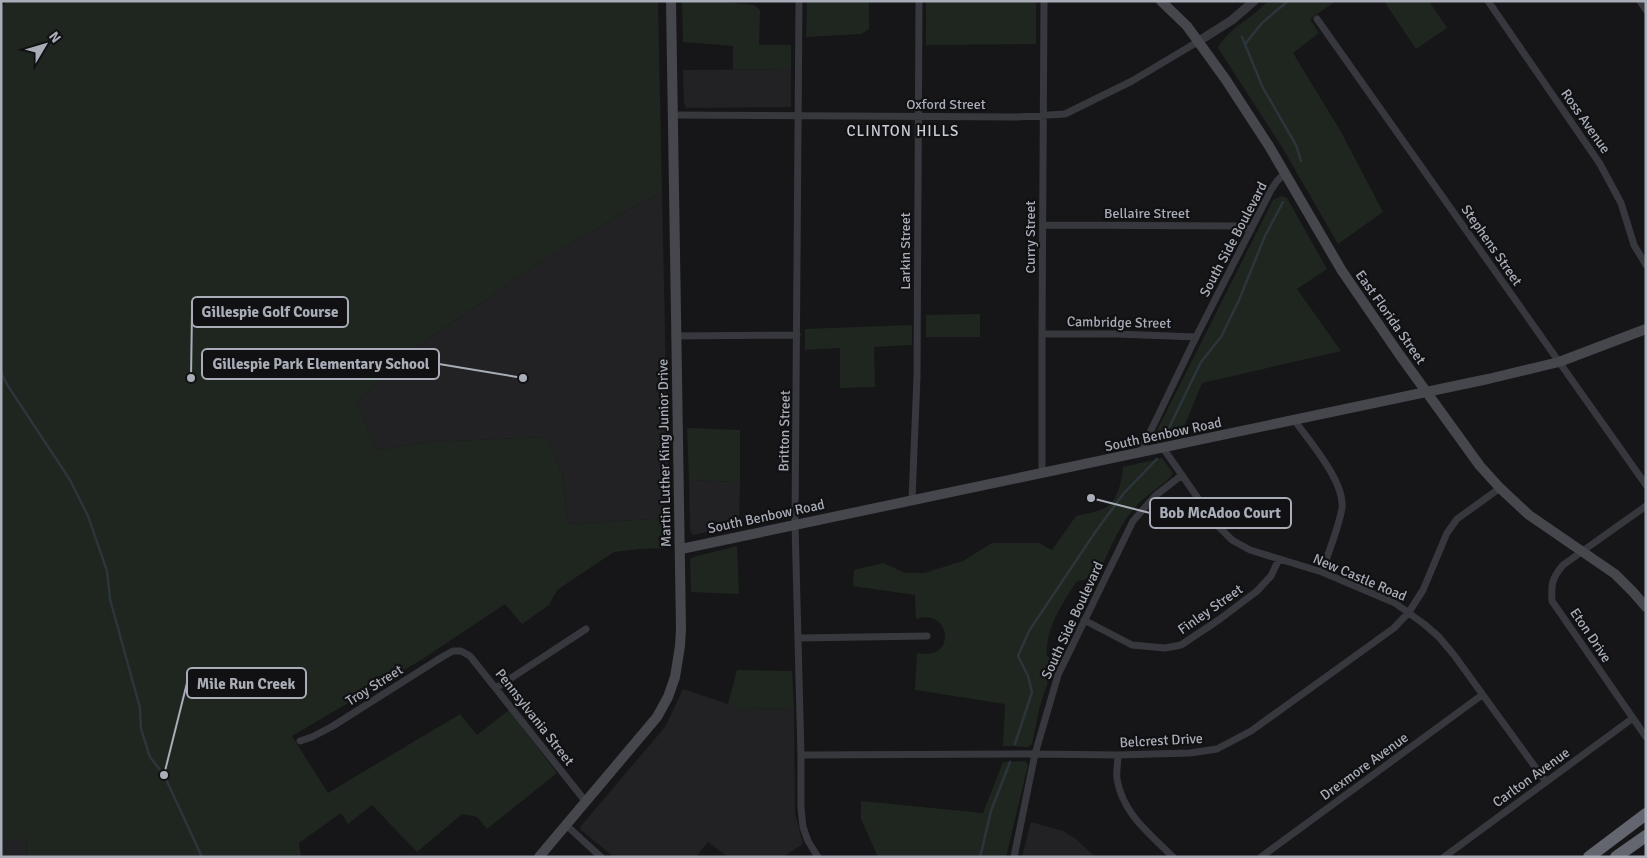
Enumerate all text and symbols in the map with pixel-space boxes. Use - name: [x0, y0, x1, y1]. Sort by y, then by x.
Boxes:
- north arrow: [20, 20, 70, 70]
- text: N: [45, 28, 65, 46]
- street label: Ross Avenue: [1557, 86, 1614, 157]
- street label: Oxford Street: [906, 96, 986, 113]
- district label: CLINTON HILLS: [847, 122, 959, 140]
- street label: South Side Boulevard: [1196, 179, 1271, 300]
- street label: Curry Street: [1022, 201, 1039, 273]
- street label: Stephens Street: [1457, 202, 1526, 289]
- street label: Bellaire Street: [1104, 205, 1190, 222]
- street label: Larkin Street: [897, 212, 914, 290]
- street label: East Florida Street: [1352, 267, 1429, 368]
- callout: Gillespie Golf Course: [192, 297, 348, 327]
- text: Gillespie Golf Course: [202, 303, 338, 321]
- street label: Cambridge Street: [1067, 313, 1172, 332]
- callout: Gillespie Park Elementary School: [202, 349, 439, 379]
- text: Gillespie Park Elementary School: [213, 355, 430, 373]
- street label: Martin Luther King Junior Drive: [654, 359, 675, 547]
- street label: Britton Street: [775, 390, 794, 472]
- street label: South Benbow Road: [1103, 414, 1223, 455]
- street label: South Benbow Road: [706, 496, 826, 537]
- callout: Bob McAdoo Court: [1150, 498, 1291, 528]
- text: Bob McAdoo Court: [1159, 504, 1281, 522]
- street label: New Castle Road: [1310, 550, 1409, 605]
- street label: South Side Boulevard: [1038, 559, 1107, 682]
- street label: Finley Street: [1174, 581, 1246, 638]
- street label: Eton Drive: [1566, 605, 1615, 666]
- street label: Troy Street: [343, 661, 406, 710]
- street label: Pennsylvania Street: [492, 666, 578, 769]
- callout: Mile Run Creek: [187, 668, 306, 698]
- text: Mile Run Creek: [197, 675, 295, 693]
- street label: Drexmore Avenue: [1317, 729, 1412, 804]
- street label: Belcrest Drive: [1119, 730, 1203, 751]
- street label: Carlton Avenue: [1489, 744, 1573, 811]

